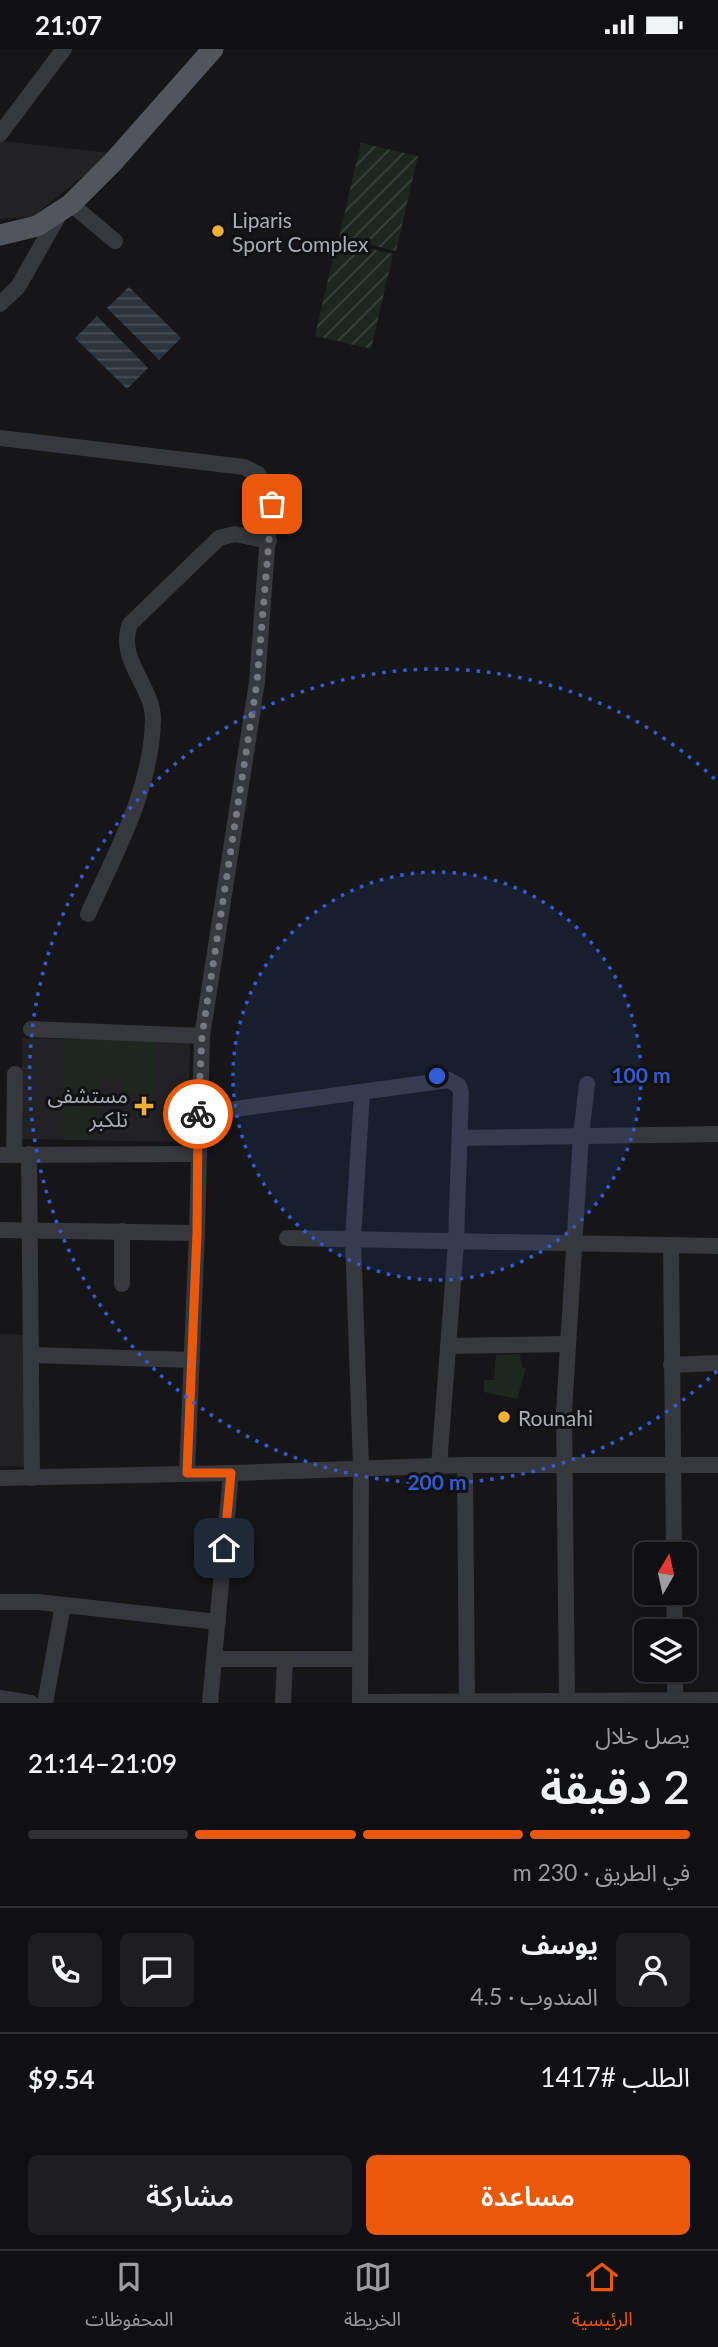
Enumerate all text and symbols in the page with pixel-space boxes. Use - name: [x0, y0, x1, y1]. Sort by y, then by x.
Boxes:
- text: 21:07: [35, 9, 102, 41]
- place label: Liparis Sport Complex: [232, 207, 369, 256]
- marker: Liparis Sport Complex: [210, 223, 226, 239]
- pin: [242, 474, 302, 534]
- icon: bag: [253, 485, 291, 523]
- text: 100 m: [611, 1062, 671, 1087]
- centre of rings: [425, 1064, 449, 1088]
- courier: [163, 1079, 233, 1149]
- place label: مستشفى تلكبر: [48, 1082, 128, 1132]
- icon: bike: [179, 1095, 217, 1133]
- marker: مستشفى تلكبر: [134, 1096, 154, 1116]
- place label: Rounahi: [518, 1405, 593, 1430]
- marker: Rounahi: [496, 1409, 512, 1425]
- text: 200 m: [407, 1469, 467, 1494]
- pin: [194, 1518, 254, 1578]
- icon: home: [205, 1529, 243, 1567]
- north arrow: [634, 1542, 696, 1605]
- map controls: [634, 1542, 697, 1682]
- button: layers: [634, 1619, 697, 1682]
- text: يصل خلال: [595, 1721, 690, 1749]
- text: 21:09–21:14: [28, 1747, 177, 1779]
- text: 2 دقيقة: [540, 1759, 690, 1814]
- text: في الطريق · 230 m: [513, 1858, 690, 1886]
- text: يوسف: [521, 1928, 598, 1960]
- button: phone: [28, 1933, 102, 2007]
- button: chat: [120, 1933, 194, 2007]
- button: person: [616, 1933, 690, 2007]
- text: المندوب · 4.5: [470, 1982, 598, 2010]
- text: الطلب #1417: [540, 2061, 690, 2093]
- text: $9.54: [28, 2063, 95, 2095]
- button: مشاركة: [28, 2155, 352, 2235]
- button: مساعدة: [366, 2155, 690, 2235]
- tab: المحفوظات: [85, 2258, 173, 2340]
- tab: الخريطة: [344, 2258, 401, 2340]
- tab: الرئيسية: [572, 2258, 633, 2340]

